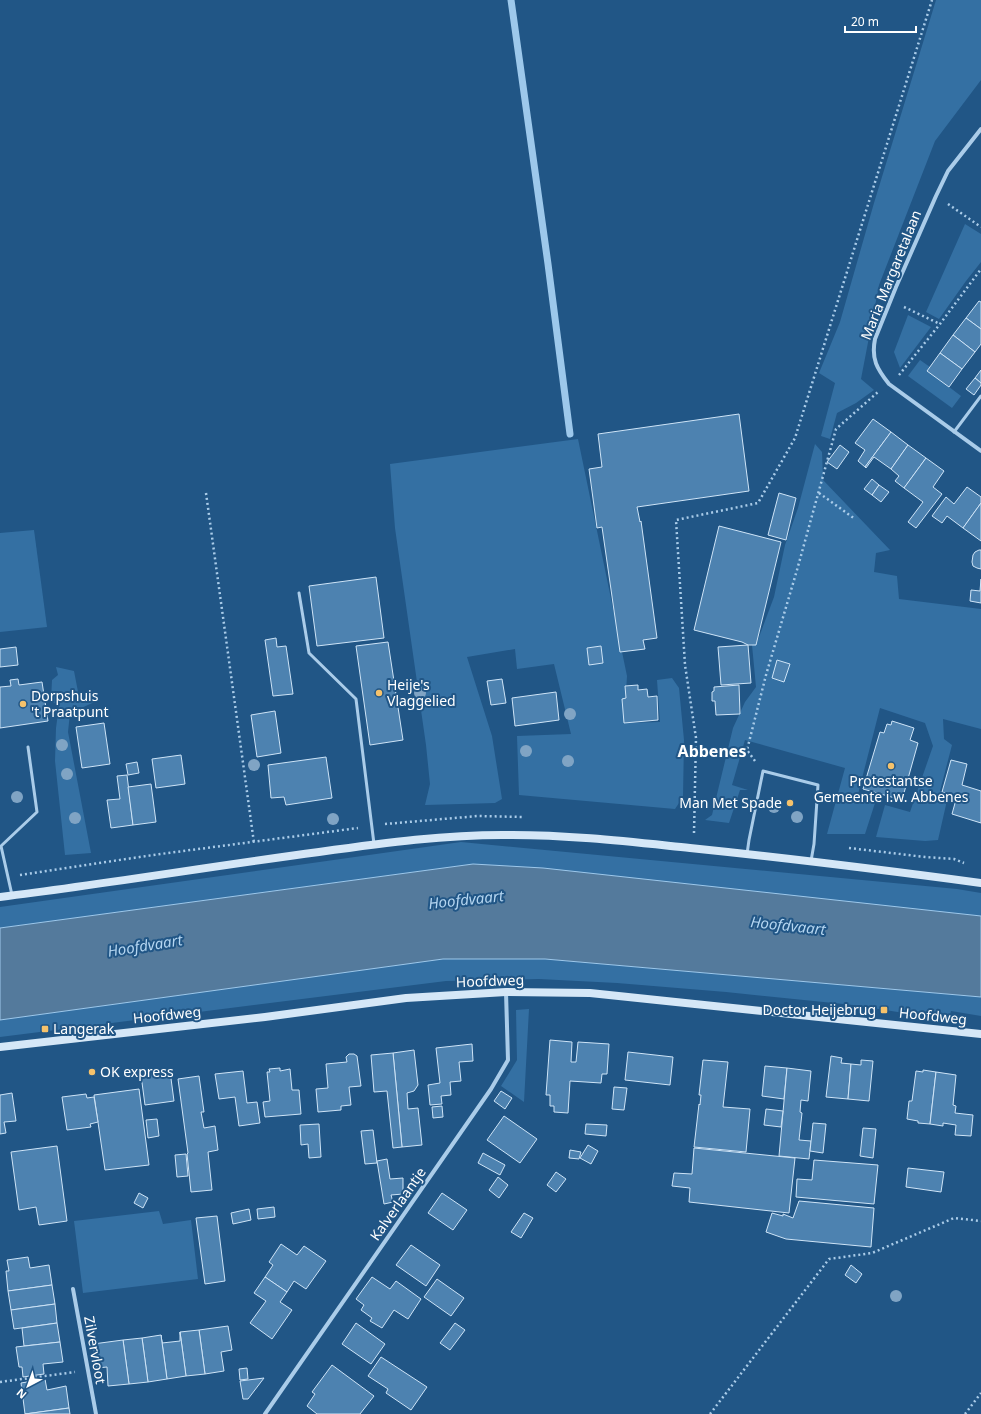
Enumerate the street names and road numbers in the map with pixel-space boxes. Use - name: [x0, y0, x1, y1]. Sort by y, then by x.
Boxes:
- street label: Maria Margaretalaan: [856, 207, 925, 343]
- street label: Hoofdweg: [456, 970, 524, 991]
- street label: Hoofdweg: [132, 1001, 202, 1028]
- street label: Hoofdweg: [898, 1002, 968, 1029]
- street label: Kalverlaantje: [365, 1163, 430, 1244]
- street label: Zilvervloot: [80, 1314, 111, 1385]

